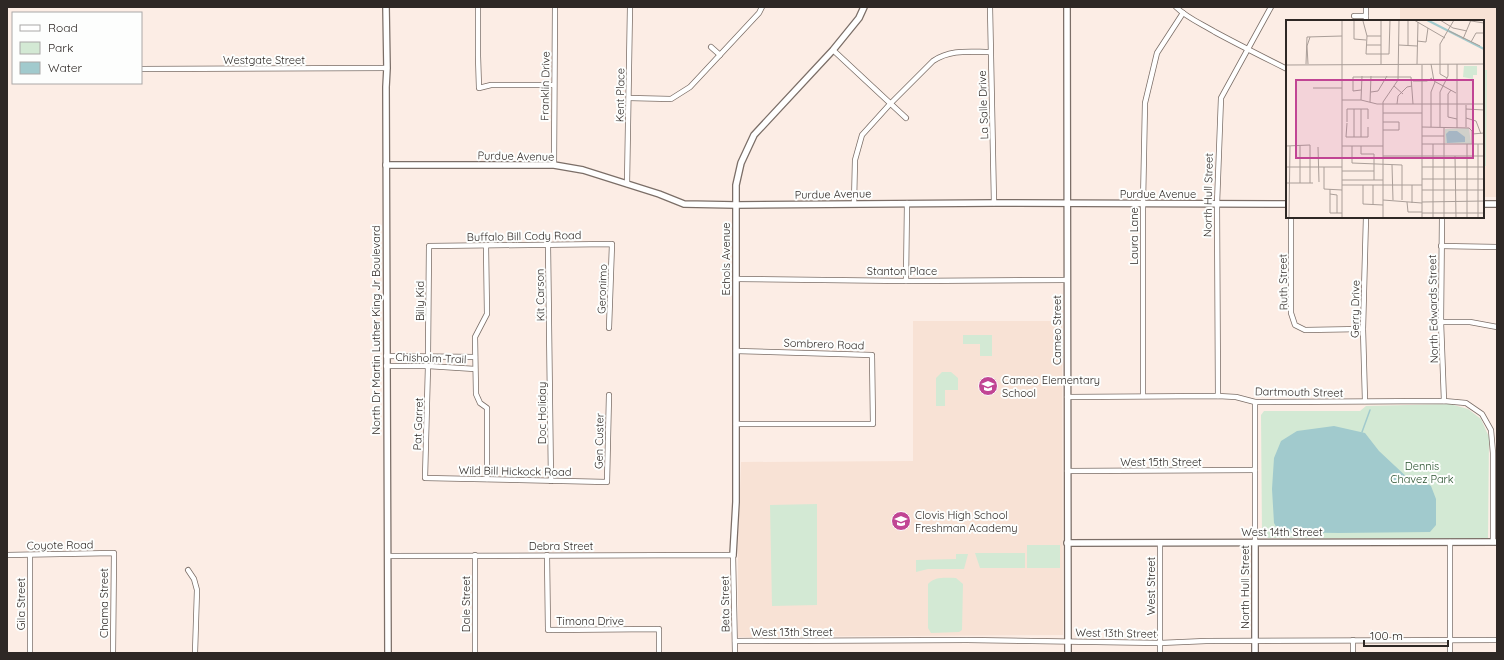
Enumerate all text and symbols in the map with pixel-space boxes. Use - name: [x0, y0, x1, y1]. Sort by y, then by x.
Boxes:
- legend: [12, 12, 142, 84]
- text: Road: [48, 20, 78, 35]
- inset map: [1286, 20, 1484, 218]
- text: Park: [48, 40, 73, 55]
- street label: Franklin Drive: [537, 51, 553, 121]
- street label: Westgate Street: [223, 53, 305, 67]
- text: Water: [48, 60, 83, 75]
- street label: Kent Place: [613, 68, 627, 122]
- street label: La Salle Drive: [975, 70, 991, 140]
- street label: Purdue Avenue: [478, 148, 554, 164]
- street label: North Hull Street: [1200, 153, 1216, 237]
- street label: Purdue Avenue: [795, 186, 871, 202]
- street label: Purdue Avenue: [1120, 187, 1196, 201]
- street label: Laura Lane: [1127, 207, 1141, 265]
- street label: Echols Avenue: [719, 222, 733, 296]
- street label: North Dr Martin Luther King Jr Boulevard: [369, 225, 383, 435]
- street label: Buffalo Bill Cody Road: [467, 228, 581, 244]
- street label: Ruth Street: [1276, 253, 1290, 310]
- street label: North Edwards Street: [1425, 254, 1441, 363]
- street label: Geronimo: [594, 263, 610, 314]
- street label: Stanton Place: [867, 264, 937, 278]
- street label: Kit Carson: [533, 268, 547, 322]
- street label: Gerry Drive: [1347, 280, 1363, 338]
- street label: Billy Kid: [413, 281, 427, 321]
- street label: Cameo Street: [1050, 295, 1064, 365]
- street label: Sombrero Road: [783, 336, 865, 352]
- street label: Chisholm Trail: [395, 350, 467, 366]
- place label: Cameo Elementary School: [1002, 373, 1100, 400]
- school or university icon: Cameo Elementary School: [977, 375, 999, 397]
- street label: Doc Holiday: [535, 382, 549, 444]
- street label: Dartmouth Street: [1255, 384, 1344, 400]
- street label: Pat Garret: [410, 397, 426, 451]
- street label: Gen Custer: [592, 412, 607, 469]
- street label: West 15th Street: [1120, 455, 1202, 469]
- park label: Dennis Chavez Park: [1390, 459, 1454, 486]
- street label: Wild Bill Hickock Road: [458, 463, 572, 479]
- place label: Clovis High School Freshman Academy: [915, 508, 1017, 535]
- school or university icon: Clovis High School Freshman Academy: [890, 510, 912, 532]
- street label: West 14th Street: [1241, 525, 1323, 539]
- street label: Coyote Road: [26, 537, 94, 553]
- street label: Debra Street: [529, 539, 594, 553]
- street label: North Hull Street: [1238, 545, 1252, 629]
- street label: West Street: [1144, 556, 1158, 615]
- street label: Chama Street: [97, 568, 111, 638]
- street label: Beta Street: [718, 575, 732, 633]
- street label: Dale Street: [459, 576, 473, 632]
- street label: Gila Street: [14, 578, 28, 630]
- street label: Timona Drive: [556, 614, 624, 628]
- scale bar: [1364, 622, 1448, 648]
- street label: West 13th Street: [751, 625, 833, 639]
- street label: West 13th Street: [1075, 625, 1157, 641]
- text: 100 m: [1370, 628, 1403, 643]

